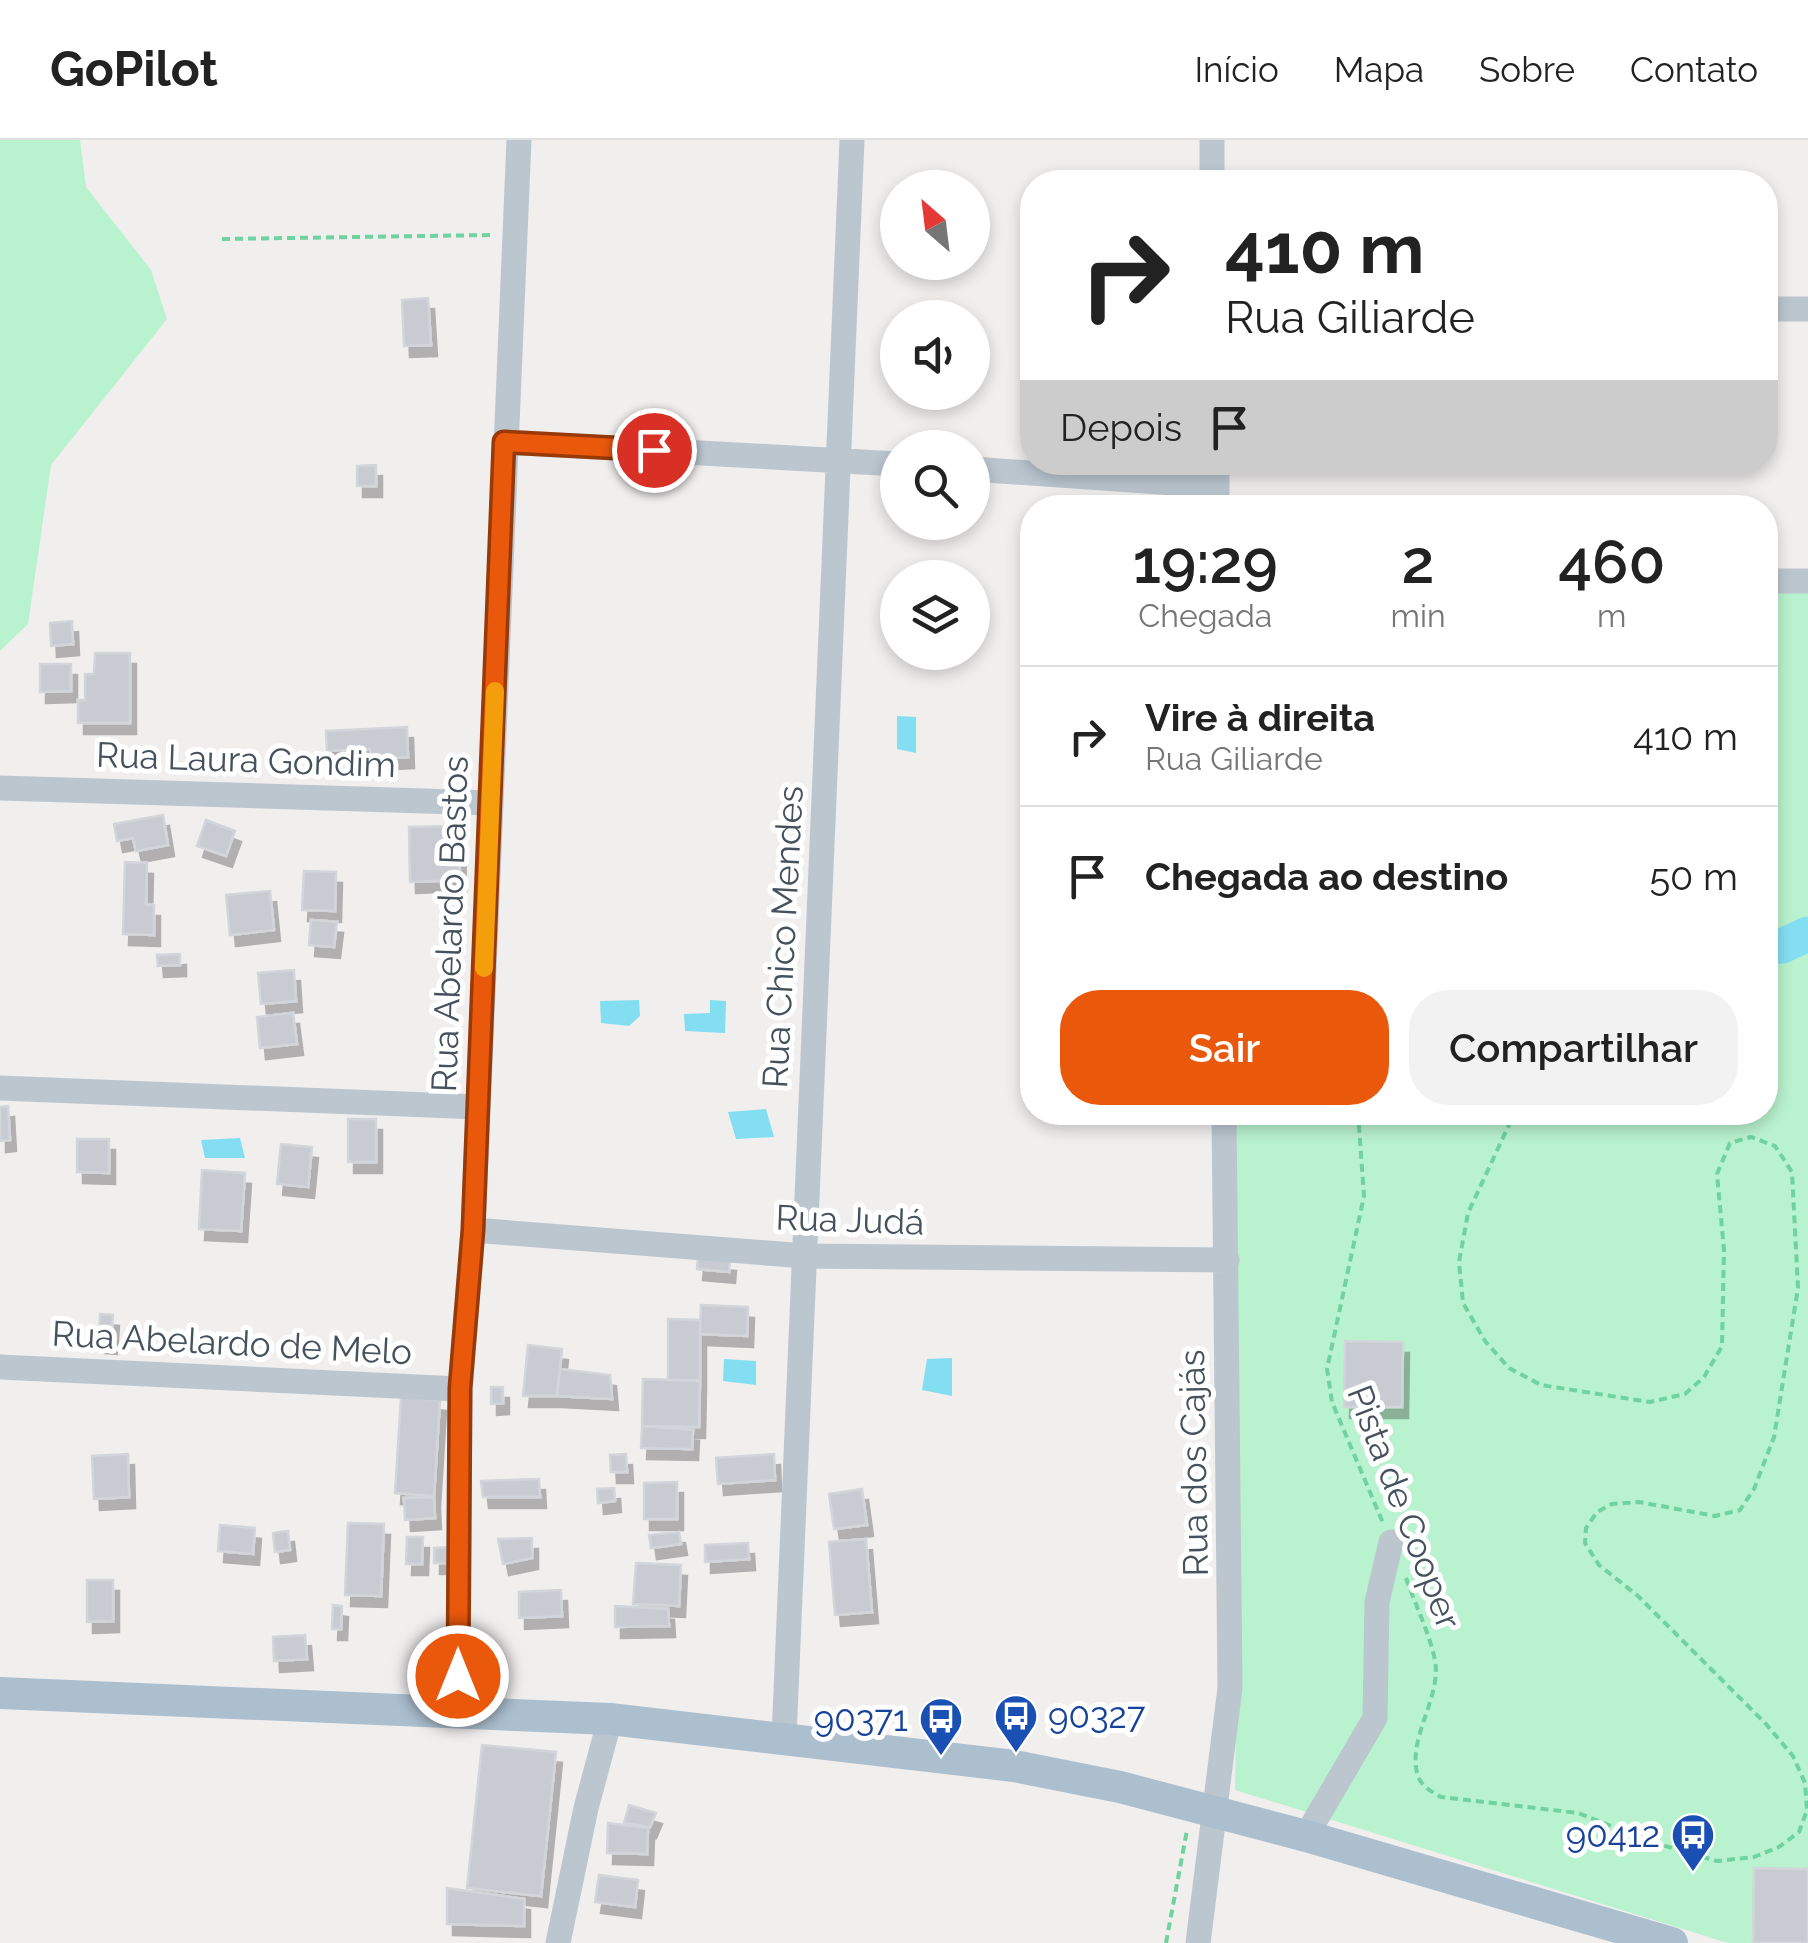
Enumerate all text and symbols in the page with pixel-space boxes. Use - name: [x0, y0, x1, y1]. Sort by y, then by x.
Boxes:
- text: GoPilot: [50, 41, 218, 97]
- text: Início: [1194, 49, 1279, 90]
- text: Mapa: [1334, 49, 1424, 90]
- text: Sobre: [1479, 49, 1575, 90]
- text: Contato: [1630, 49, 1758, 90]
- north arrow: [880, 170, 990, 280]
- map controls: [880, 170, 990, 670]
- text: 410 m: [1225, 207, 1425, 289]
- icon: right: [1060, 210, 1190, 340]
- text: Rua Giliarde: [1225, 291, 1475, 344]
- button: sound: [880, 300, 990, 410]
- icon: arrive: [1202, 400, 1257, 455]
- text: Depois: [1060, 405, 1182, 450]
- pin: [612, 408, 697, 493]
- icon: arrive: [627, 423, 682, 478]
- button: search: [880, 430, 990, 540]
- text: 19:29: [1133, 527, 1278, 597]
- text: 2: [1402, 527, 1435, 597]
- text: 460: [1558, 527, 1665, 597]
- button: layers: [880, 560, 990, 670]
- text: Chegada: [1138, 597, 1272, 634]
- text: min: [1391, 597, 1446, 634]
- text: m: [1597, 597, 1627, 634]
- text: Vire à direita: [1145, 695, 1375, 740]
- icon: right: [1060, 709, 1115, 764]
- text: 410 m: [1633, 714, 1738, 759]
- street label: Rua Laura Gondim: [96, 734, 397, 785]
- text: Rua Giliarde: [1145, 740, 1323, 777]
- street label: Rua Abelardo Bastos: [423, 755, 476, 1093]
- street label: Rua Chico Mendes: [754, 785, 811, 1089]
- icon: arrive: [1060, 849, 1115, 904]
- text: Chegada ao destino: [1145, 854, 1508, 899]
- text: 50 m: [1649, 854, 1738, 899]
- button: Sair: [1060, 990, 1389, 1105]
- button: Compartilhar: [1409, 990, 1738, 1105]
- street label: Rua Judá: [775, 1196, 925, 1243]
- street label: Rua Abelardo de Melo: [51, 1313, 413, 1372]
- street label: Rua dos Cajás: [1171, 1349, 1216, 1577]
- street label: Pista de Cooper: [1339, 1379, 1470, 1634]
- position arrow: [406, 1624, 510, 1728]
- bus stop icon: 90327: [993, 1693, 1039, 1754]
- place label: 90327: [1048, 1695, 1146, 1736]
- bus stop icon: 90371: [918, 1696, 964, 1757]
- place label: 90371: [814, 1698, 908, 1739]
- bus stop icon: 90412: [1670, 1812, 1716, 1873]
- place label: 90412: [1566, 1814, 1660, 1855]

